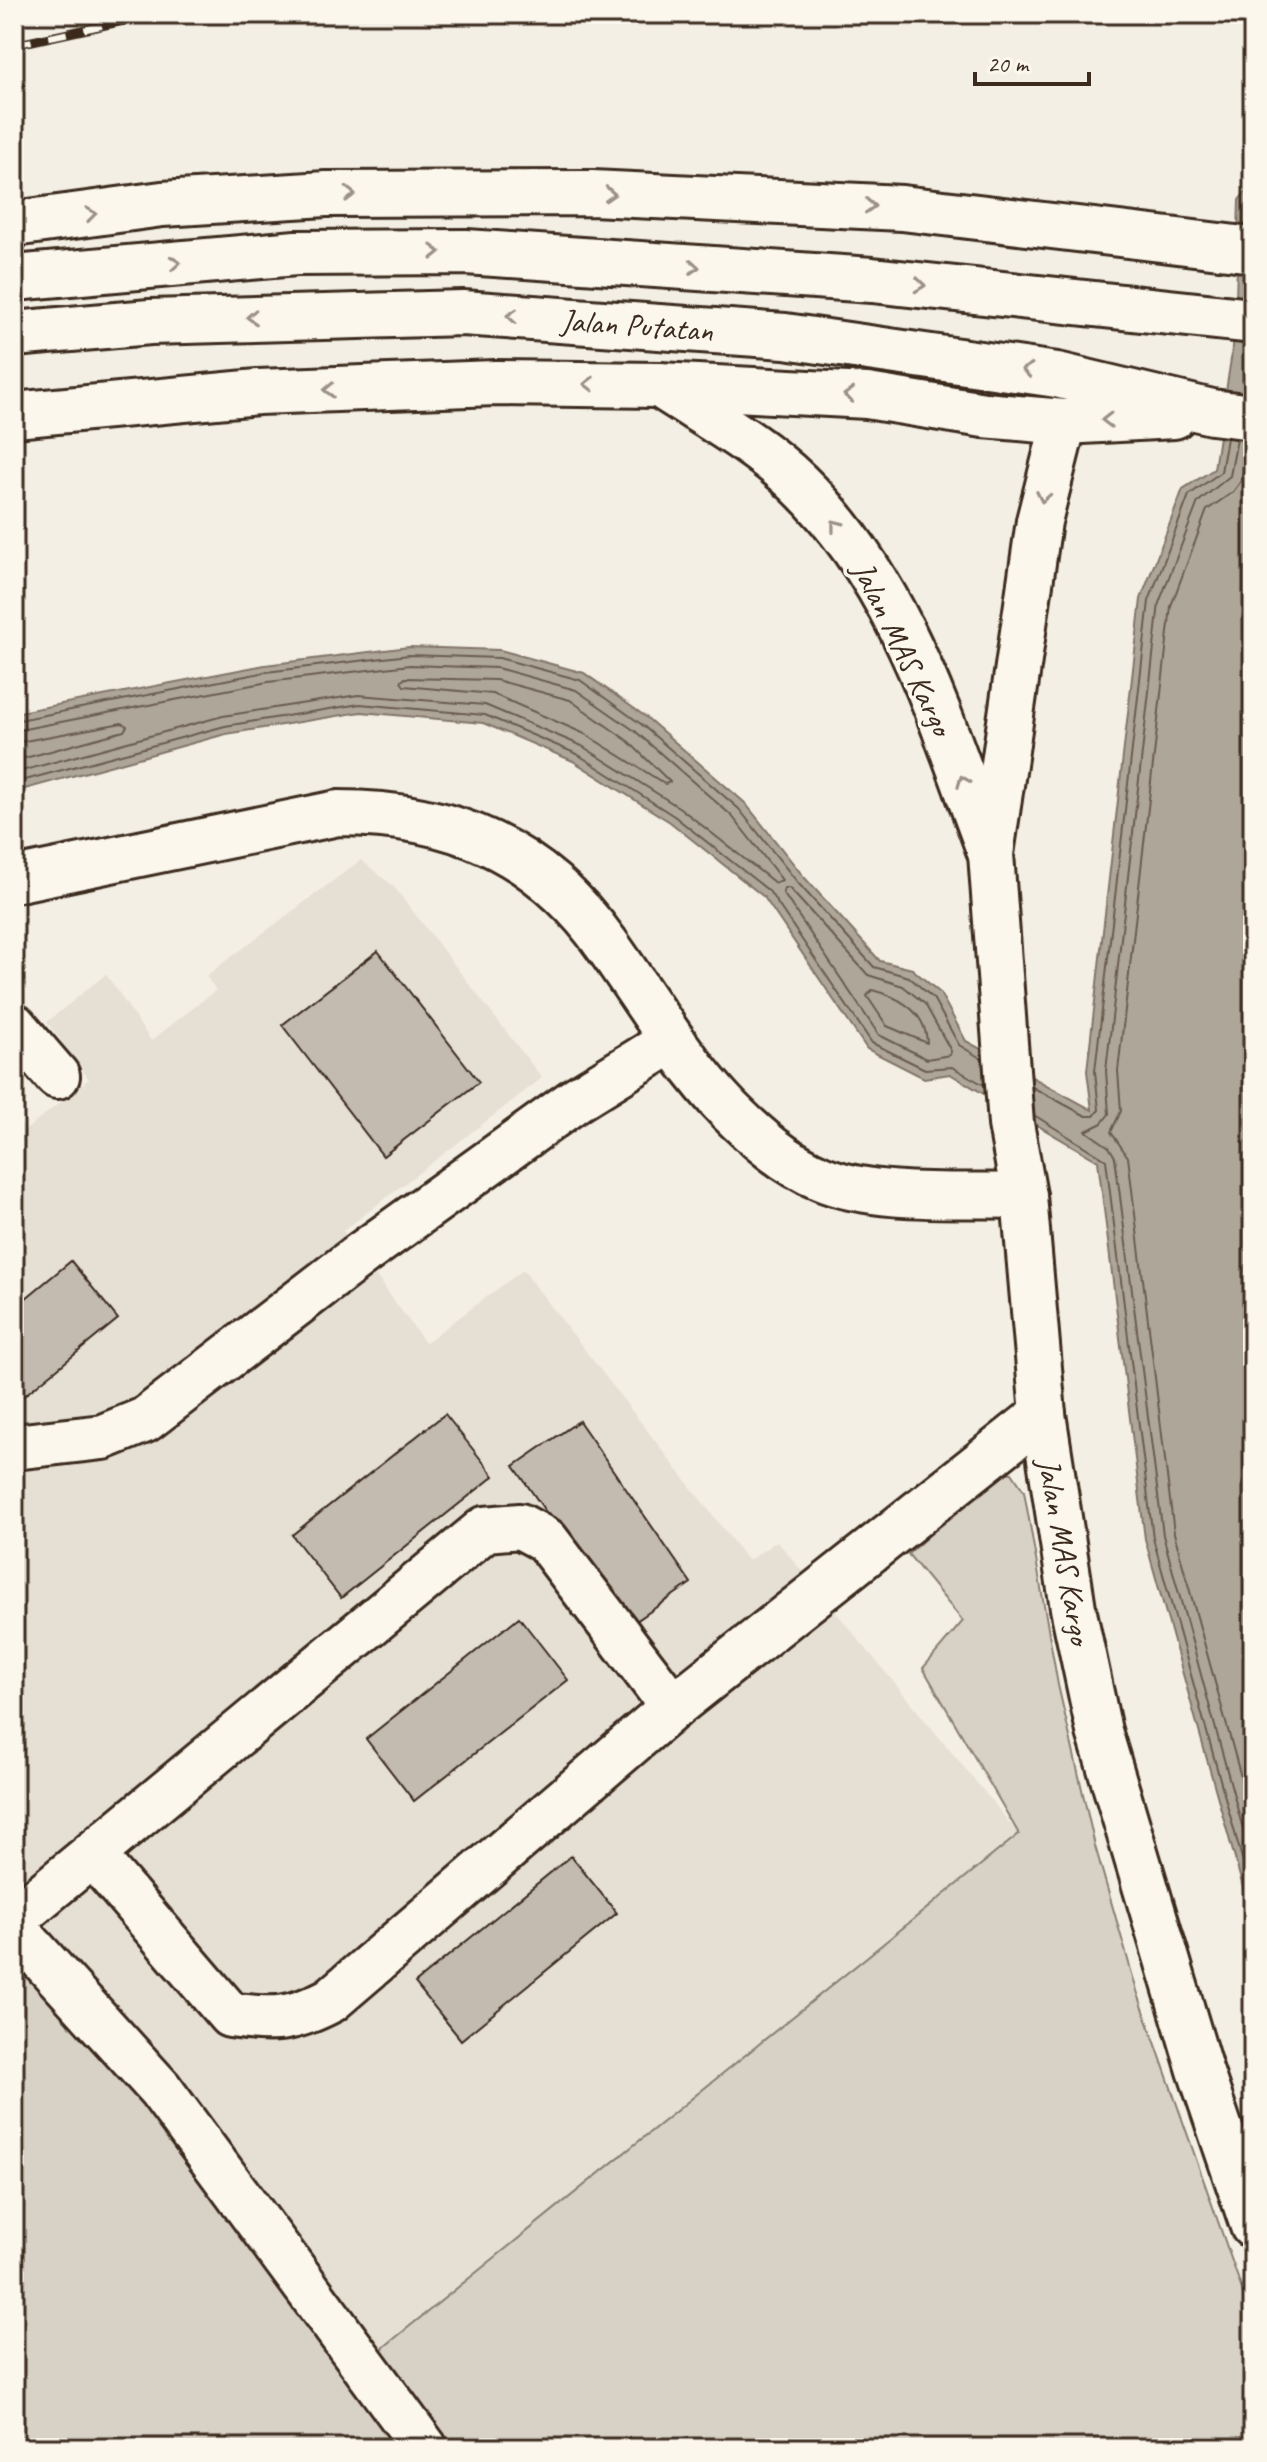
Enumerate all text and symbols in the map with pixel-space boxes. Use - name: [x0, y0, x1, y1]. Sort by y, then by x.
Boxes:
- scale bar: [975, 36, 1089, 86]
- text: 20 m: [987, 49, 1030, 79]
- one-way arrow: [344, 185, 357, 203]
- one-way arrow: [604, 185, 617, 202]
- one-way arrow: [864, 198, 877, 215]
- one-way arrow: [84, 206, 98, 223]
- one-way arrow: [429, 243, 442, 261]
- one-way arrow: [169, 255, 182, 272]
- one-way arrow: [688, 258, 701, 275]
- one-way arrow: [914, 277, 927, 294]
- street label: Jalan Putatan: [558, 300, 715, 351]
- one-way arrow: [505, 308, 518, 325]
- one-way arrow: [245, 309, 258, 326]
- one-way arrow: [1020, 362, 1034, 379]
- one-way arrow: [582, 376, 595, 393]
- one-way arrow: [322, 381, 335, 398]
- one-way arrow: [842, 386, 855, 403]
- one-way arrow: [1100, 411, 1113, 429]
- one-way arrow: [1036, 490, 1053, 503]
- one-way arrow: [832, 519, 846, 534]
- street label: Jalan MAS Kargo: [842, 553, 964, 745]
- one-way arrow: [956, 775, 973, 789]
- street label: Jalan MAS Kargo: [1028, 1453, 1102, 1651]

